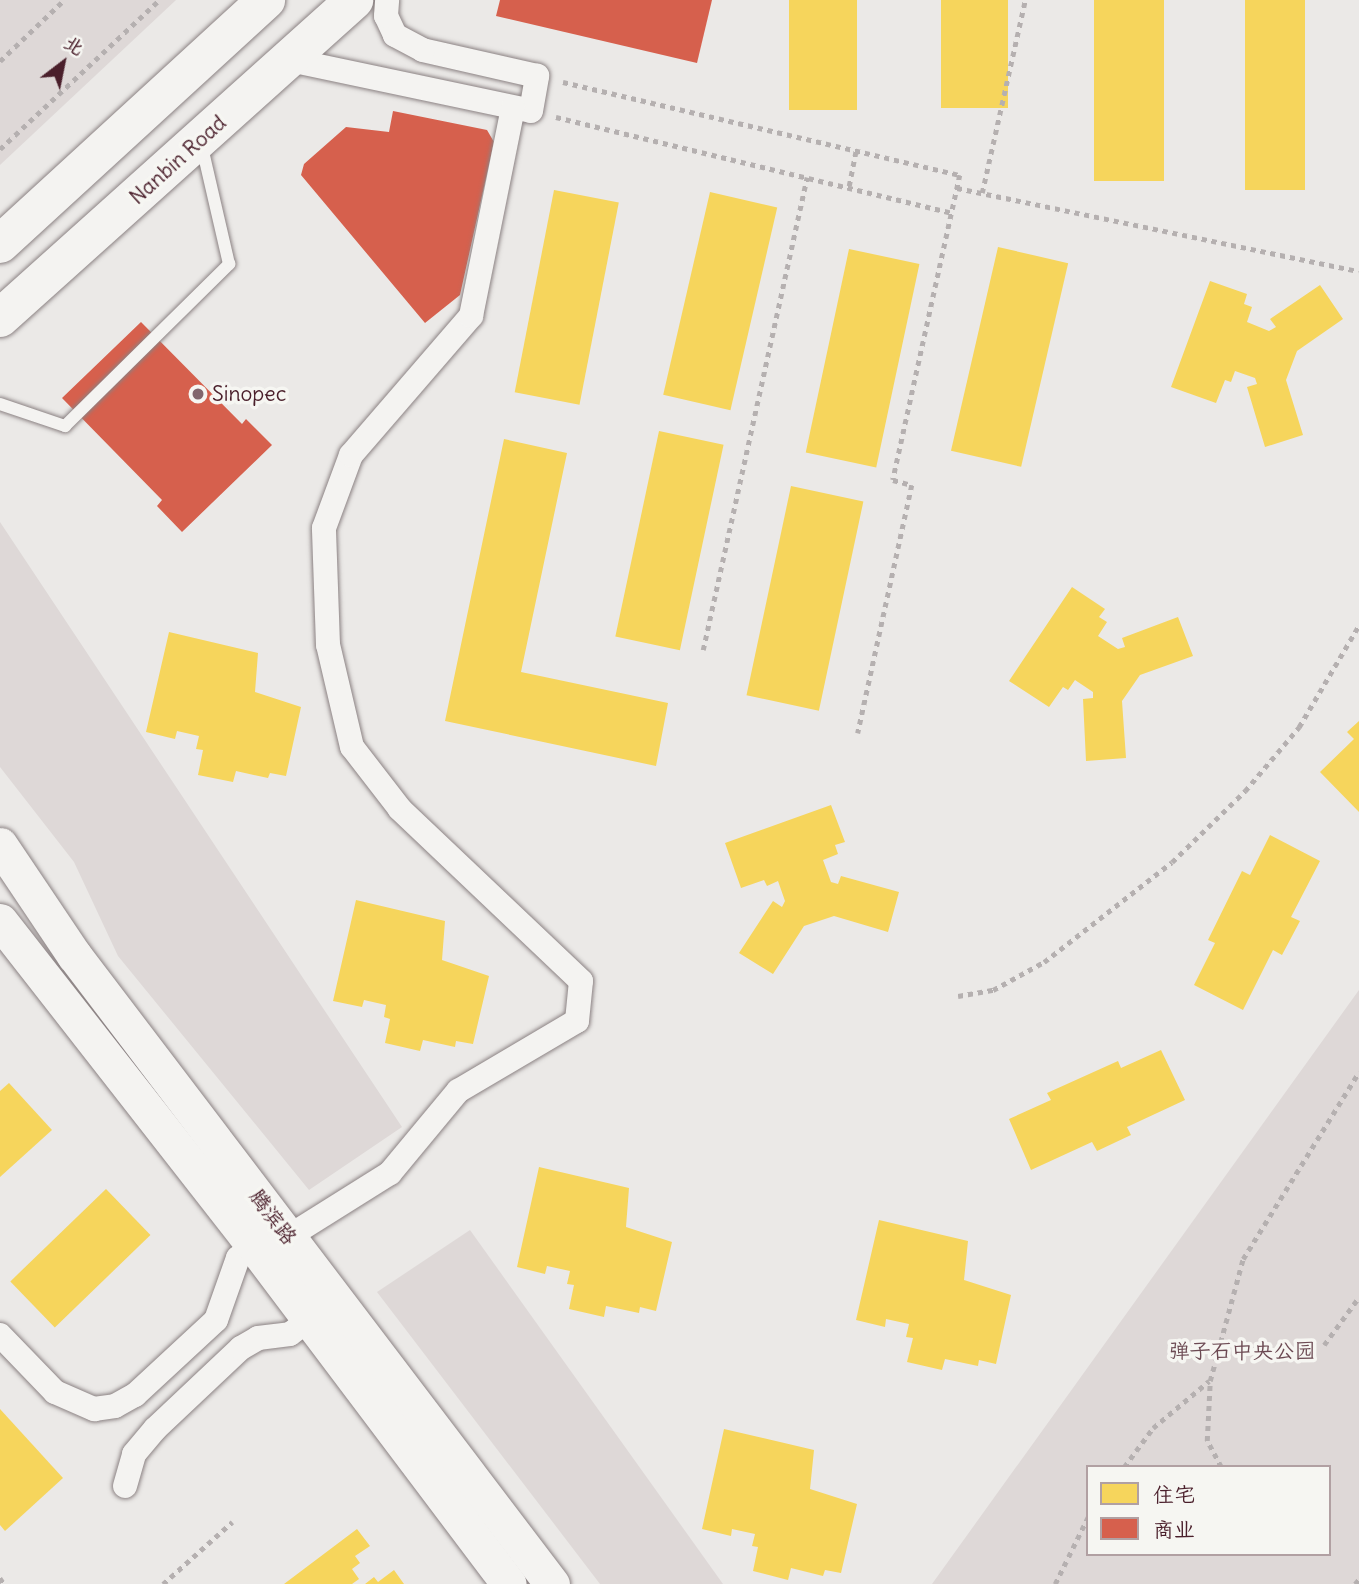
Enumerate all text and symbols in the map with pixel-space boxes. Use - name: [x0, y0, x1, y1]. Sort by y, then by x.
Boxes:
- north arrow: [28, 28, 98, 98]
- text: 北: [60, 30, 89, 60]
- street label: Nanbin Road: [125, 110, 231, 210]
- place label: Sinopec: [212, 381, 286, 407]
- marker: Sinopec: [190, 386, 206, 402]
- street label: 腾滨路: [244, 1184, 302, 1250]
- park label: 弹子石中央公园: [1169, 1338, 1315, 1364]
- legend: [1086, 1465, 1331, 1556]
- text: 住宅: [1153, 1481, 1195, 1508]
- text: 商业: [1153, 1516, 1195, 1543]

